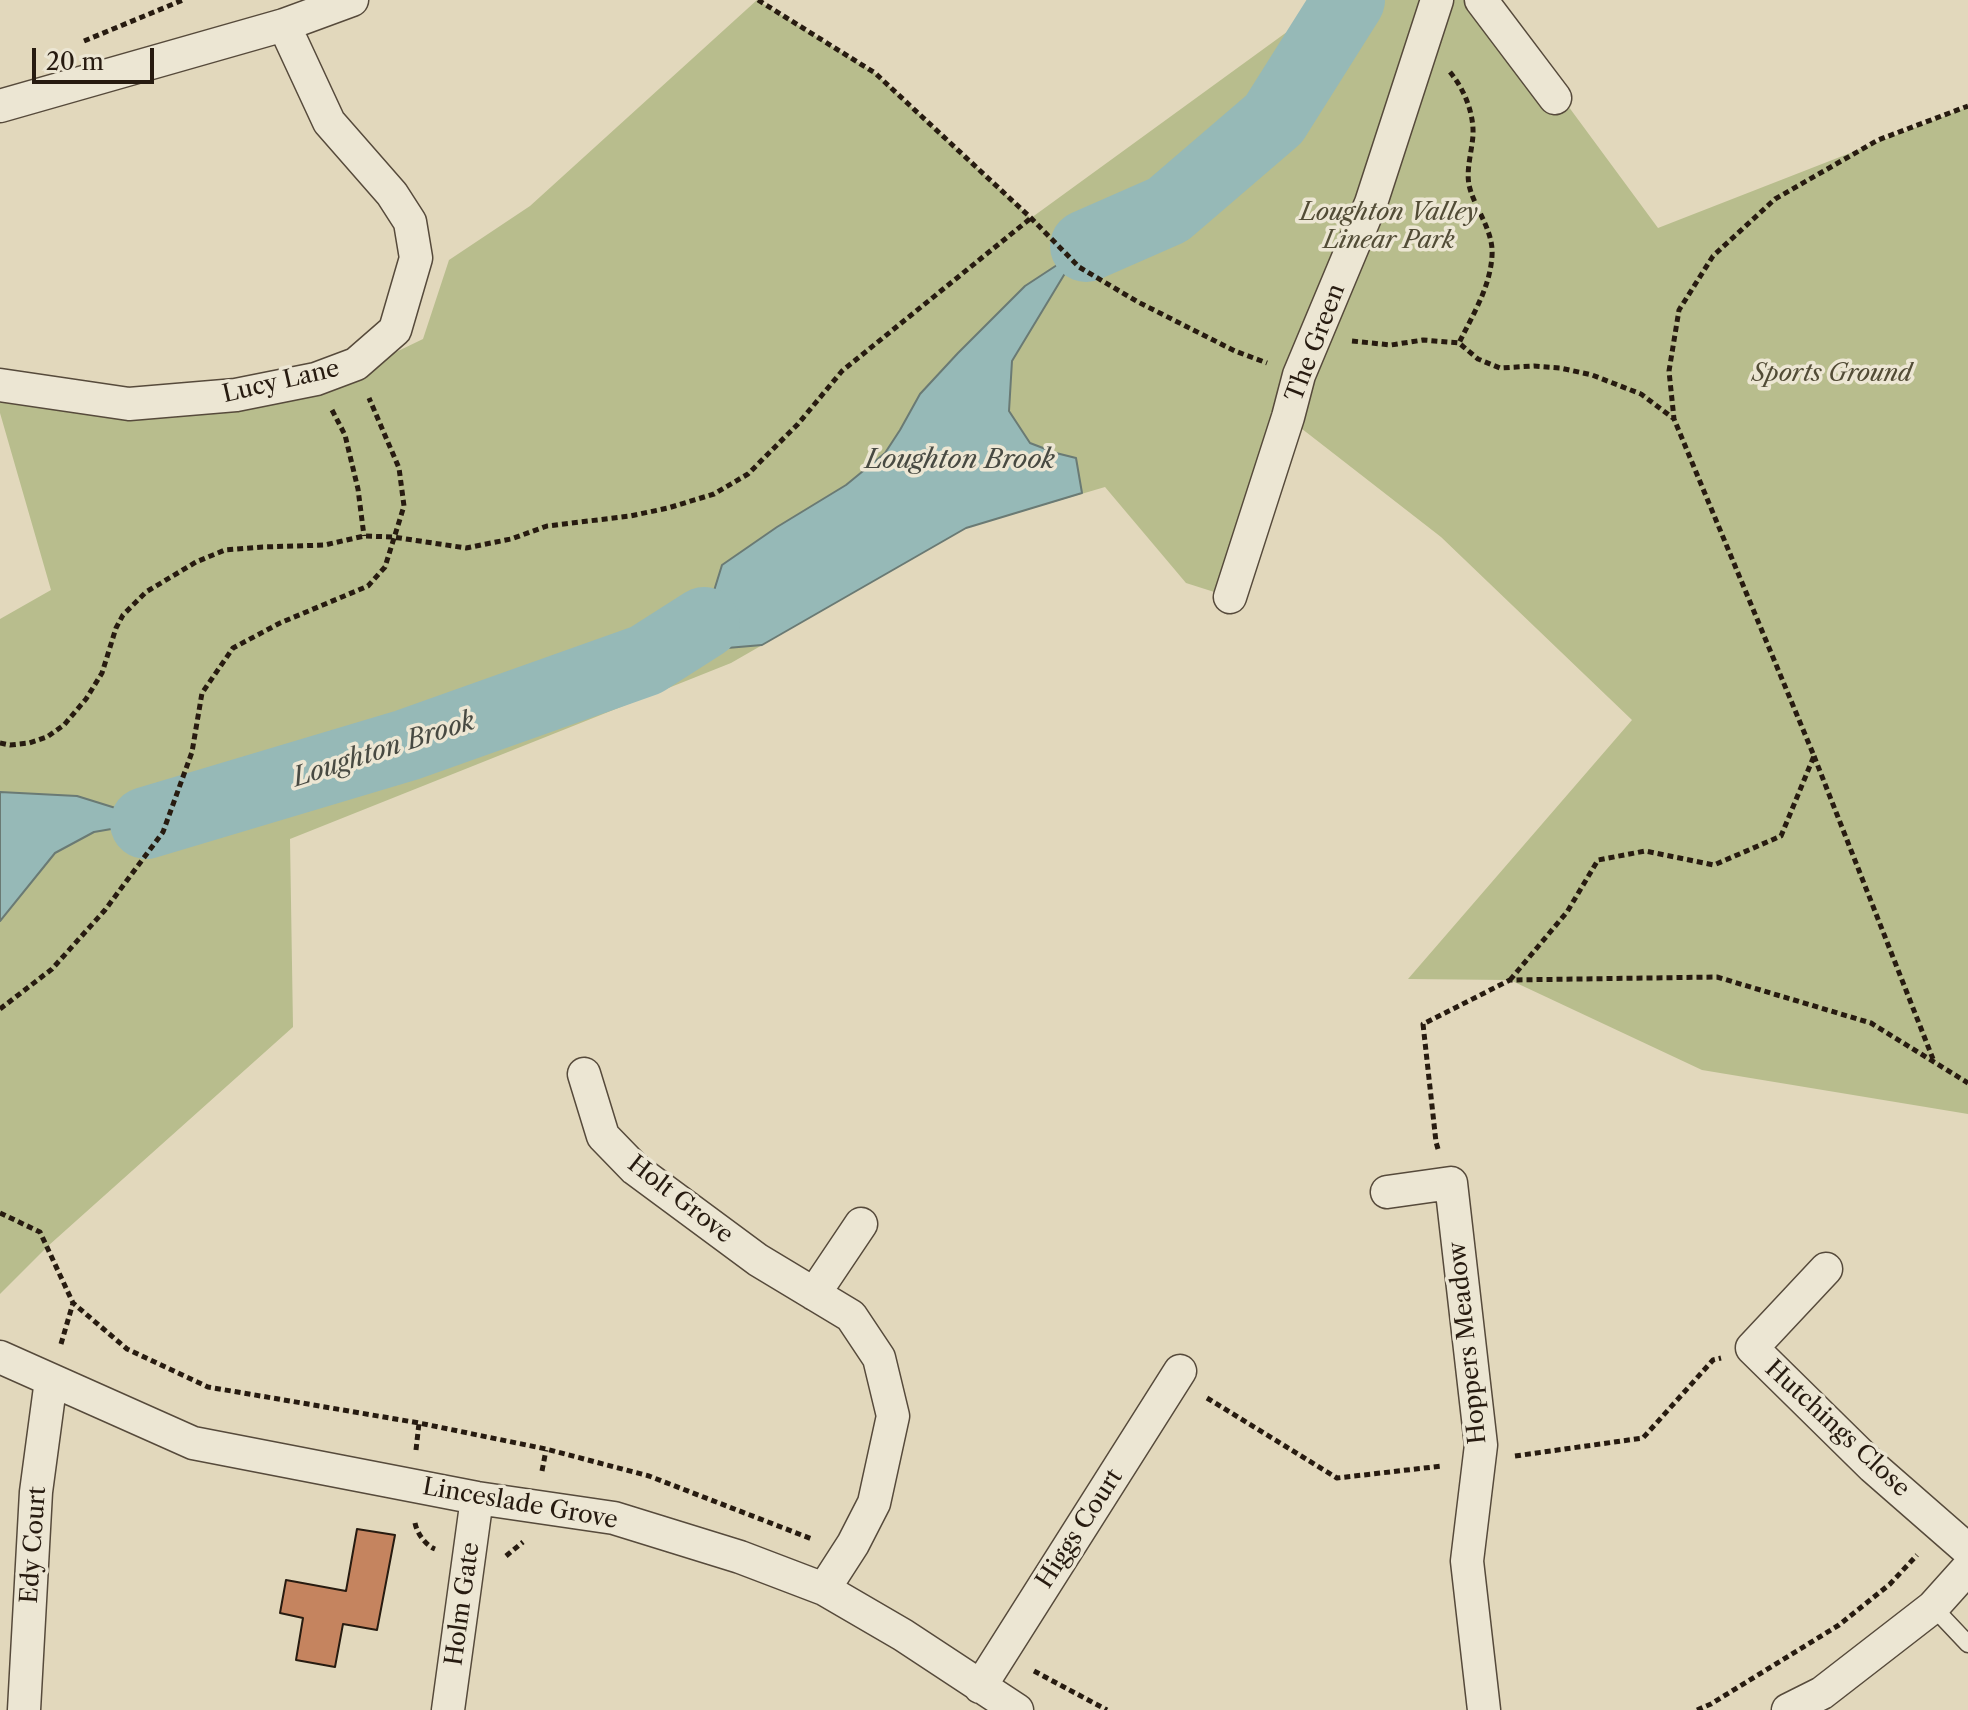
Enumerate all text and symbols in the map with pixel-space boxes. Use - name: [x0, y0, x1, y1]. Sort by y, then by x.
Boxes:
- scale bar: [36, 32, 158, 82]
- text: 20 m: [46, 47, 104, 76]
- park label: Loughton Valley Linear Park: [1300, 199, 1478, 255]
- street label: The Green: [1280, 280, 1352, 406]
- street label: Lucy Lane: [220, 355, 342, 409]
- park label: Sports Ground: [1752, 360, 1912, 388]
- water label: Loughton Brook: [865, 444, 1055, 476]
- water label: Loughton Brook: [289, 706, 479, 794]
- street label: Holt Grove: [622, 1150, 738, 1250]
- street label: Hoppers Meadow: [1443, 1241, 1493, 1445]
- street label: Hutchings Close: [1759, 1355, 1915, 1503]
- street label: Higgs Court: [1031, 1464, 1129, 1594]
- street label: Linceslade Grove: [420, 1473, 620, 1535]
- street label: Edy Court: [16, 1485, 52, 1605]
- street label: Holm Gate: [440, 1540, 486, 1668]

